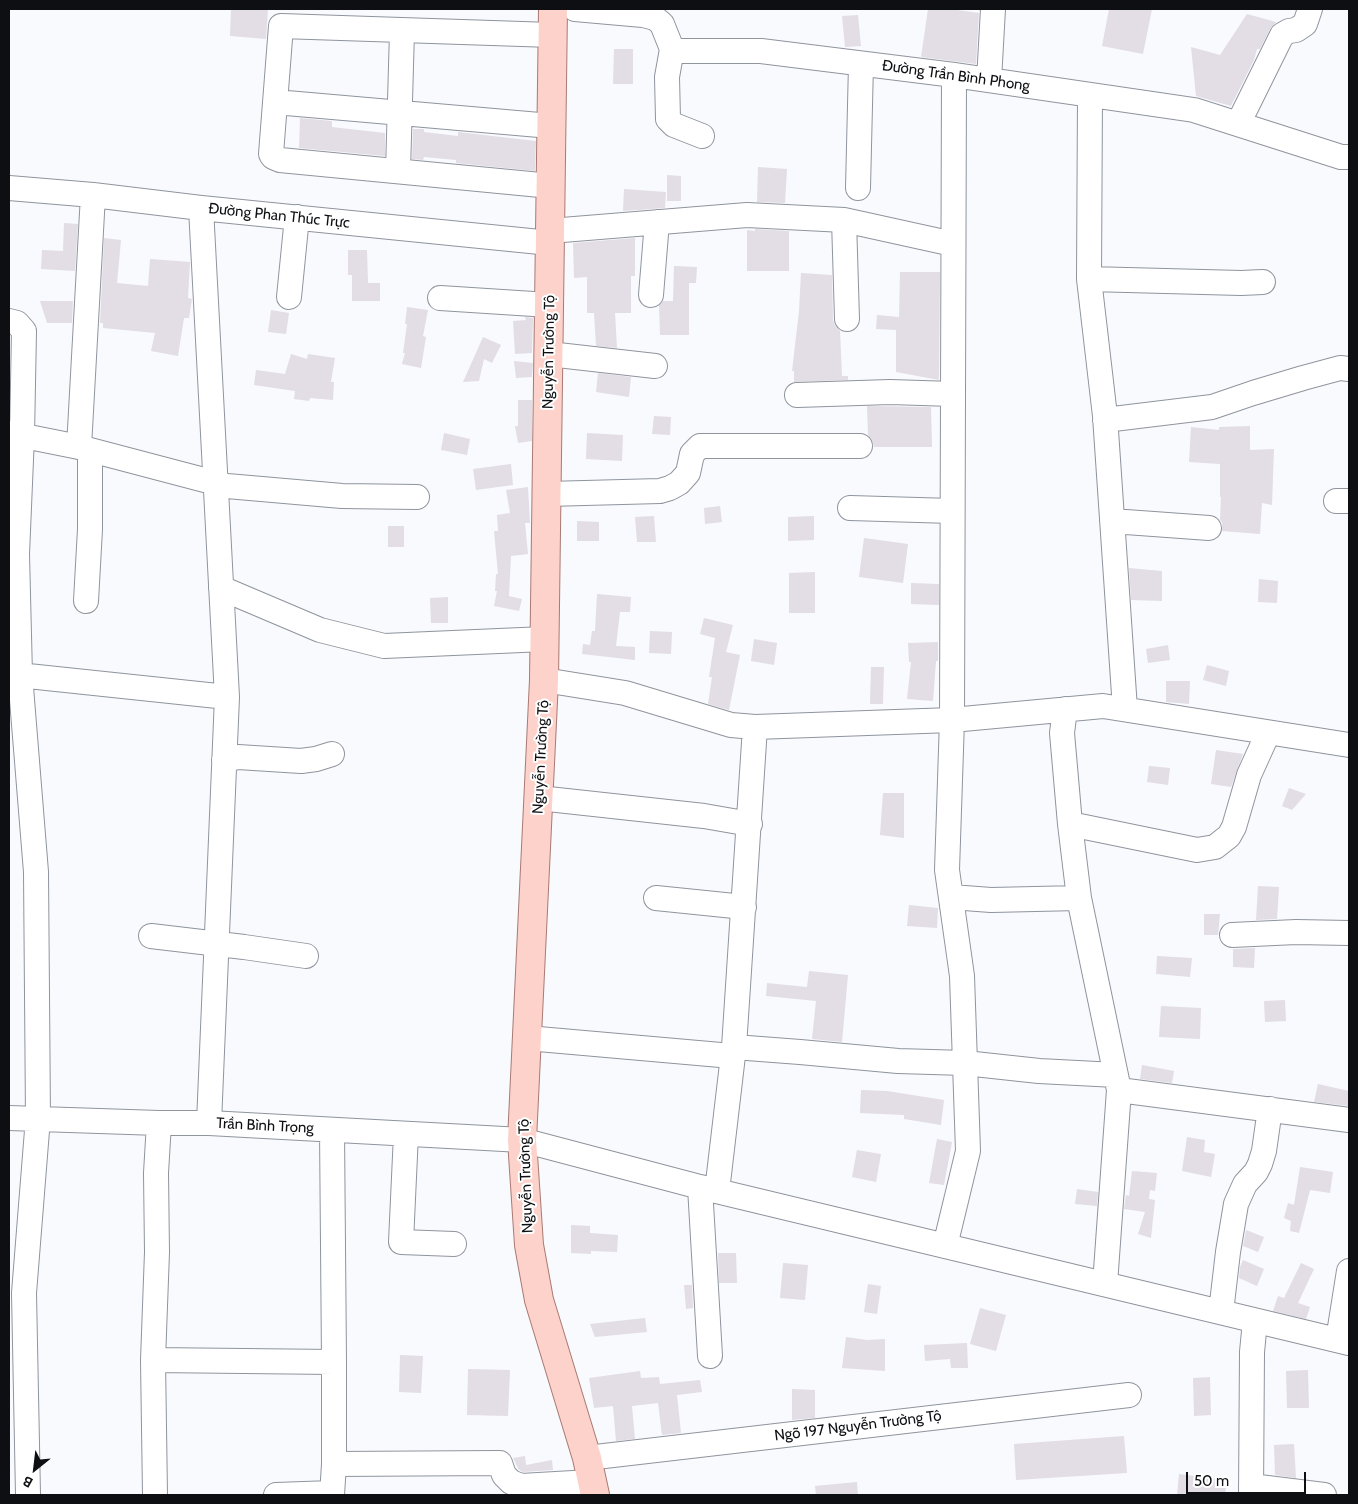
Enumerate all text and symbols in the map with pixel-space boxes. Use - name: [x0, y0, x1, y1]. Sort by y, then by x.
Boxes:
- street label: Đường Trần Bình Phong: [881, 57, 1031, 95]
- street label: Đường Phan Thúc Trực: [207, 200, 351, 232]
- street label: Nguyễn Trường Tộ: [539, 295, 559, 409]
- street label: Nguyễn Trường Tộ: [529, 699, 553, 815]
- street label: Trần Bình Trọng: [216, 1114, 314, 1138]
- street label: Nguyễn Trường Tộ: [515, 1119, 537, 1233]
- street label: Ngõ 197 Nguyễn Trường Tộ: [773, 1407, 943, 1445]
- north arrow: [10, 1444, 60, 1494]
- scale bar: [1188, 1462, 1308, 1494]
- text: B: [20, 1472, 36, 1492]
- text: 50 m: [1194, 1472, 1229, 1490]

